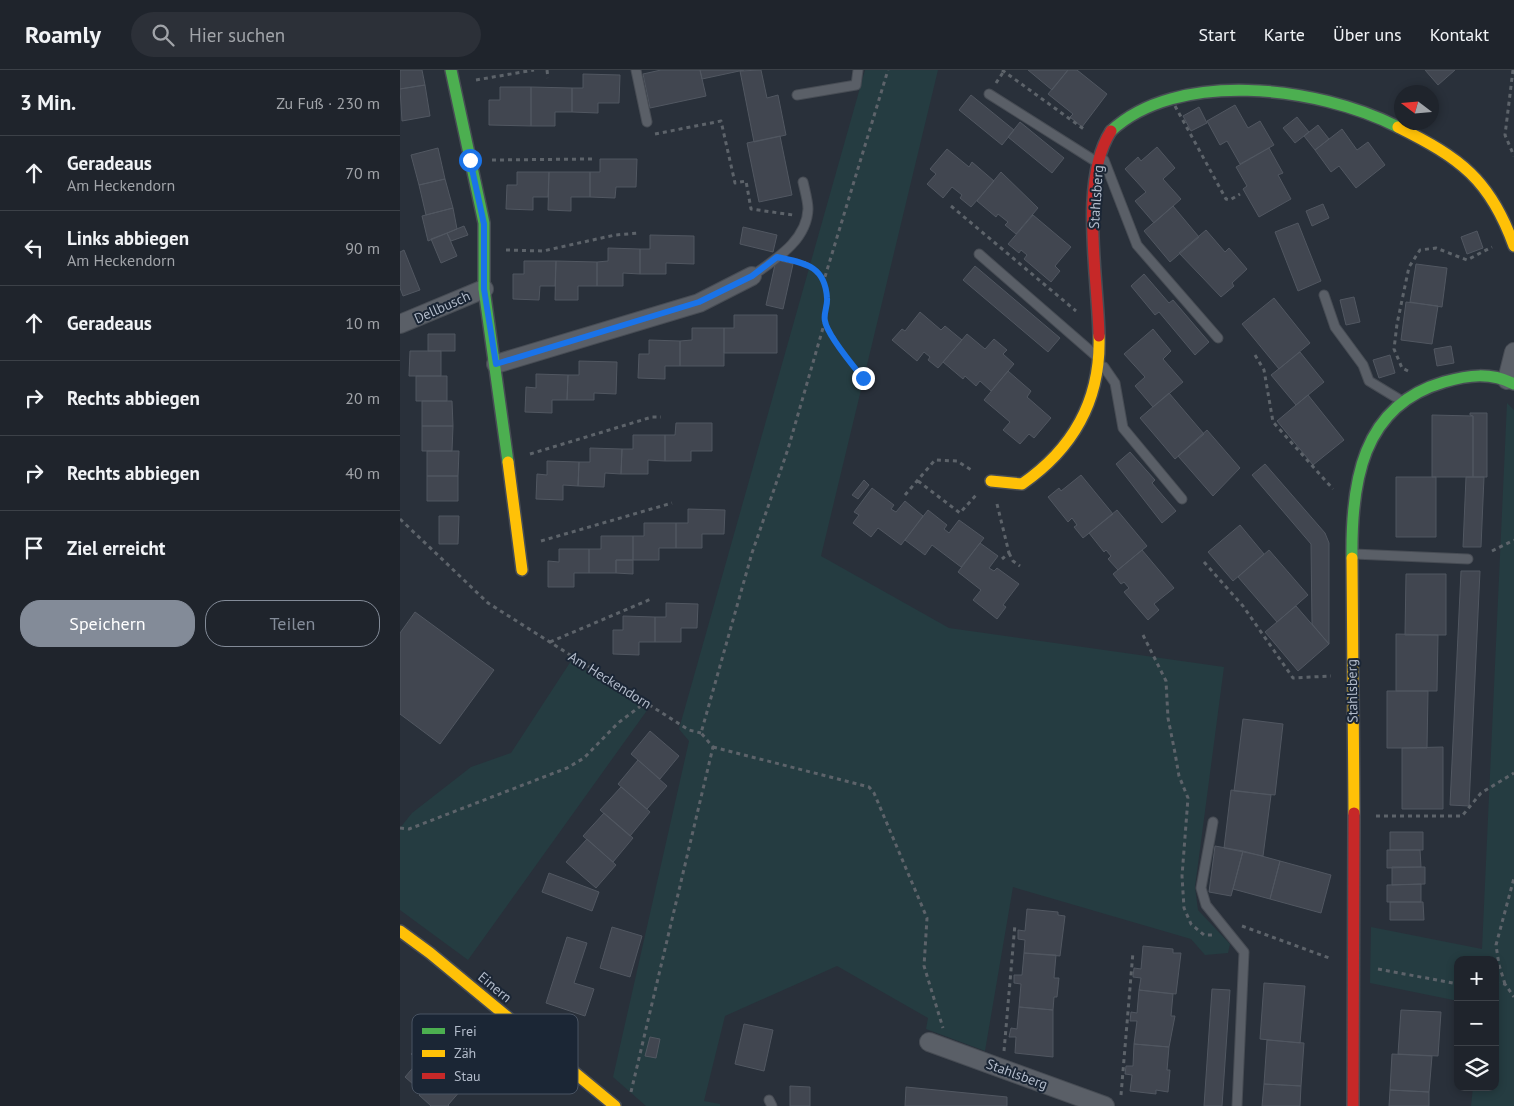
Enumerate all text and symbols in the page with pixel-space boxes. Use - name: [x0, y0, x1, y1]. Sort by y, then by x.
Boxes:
- search box: [131, 12, 481, 57]
- text: Roamly: [25, 19, 101, 50]
- icon: search: [149, 21, 177, 49]
- text: Hier suchen: [189, 23, 285, 47]
- text: Start: [1198, 23, 1236, 46]
- text: Karte: [1264, 23, 1305, 46]
- text: Über uns: [1333, 23, 1402, 46]
- text: Kontakt: [1430, 23, 1489, 46]
- north arrow: [1394, 85, 1439, 130]
- text: 3 Min.: [20, 89, 76, 116]
- text: Zu Fuß · 230 m: [276, 93, 380, 113]
- route start: [459, 149, 482, 172]
- text: Geradeaus: [67, 151, 152, 175]
- icon: ahead: [20, 159, 48, 187]
- text: 70 m: [345, 163, 380, 183]
- street label: Stahlsberg: [1085, 165, 1107, 229]
- text: Am Heckendorn: [67, 175, 175, 195]
- text: Links abbiegen: [67, 226, 189, 250]
- icon: left: [20, 234, 48, 262]
- text: 90 m: [345, 238, 380, 258]
- text: Am Heckendorn: [67, 250, 175, 270]
- street label: Dellbusch: [411, 287, 473, 327]
- icon: ahead: [20, 309, 48, 337]
- text: Geradeaus: [67, 311, 152, 335]
- text: 10 m: [345, 313, 380, 333]
- route end: [852, 367, 875, 390]
- icon: right: [20, 384, 48, 412]
- text: Rechts abbiegen: [67, 386, 200, 410]
- text: 20 m: [345, 388, 380, 408]
- icon: right: [20, 459, 48, 487]
- text: Rechts abbiegen: [67, 461, 200, 485]
- text: 40 m: [345, 463, 380, 483]
- icon: arrive: [20, 534, 48, 562]
- text: Ziel erreicht: [67, 536, 165, 560]
- button: Speichern: [20, 600, 195, 647]
- button: Teilen: [205, 600, 380, 647]
- street label: Am Heckendorn: [565, 647, 655, 713]
- street label: Stahlsberg: [1342, 659, 1362, 723]
- map controls: [1454, 956, 1499, 1091]
- button: +: [1454, 956, 1499, 1001]
- street label: Einern: [474, 968, 516, 1006]
- button: −: [1454, 1001, 1499, 1046]
- legend: [412, 1014, 578, 1094]
- text: Frei: [454, 1022, 477, 1040]
- text: Zäh: [454, 1044, 476, 1062]
- button: layers: [1454, 1046, 1499, 1091]
- street label: Stahlsberg: [984, 1055, 1050, 1093]
- text: Stau: [454, 1067, 481, 1085]

